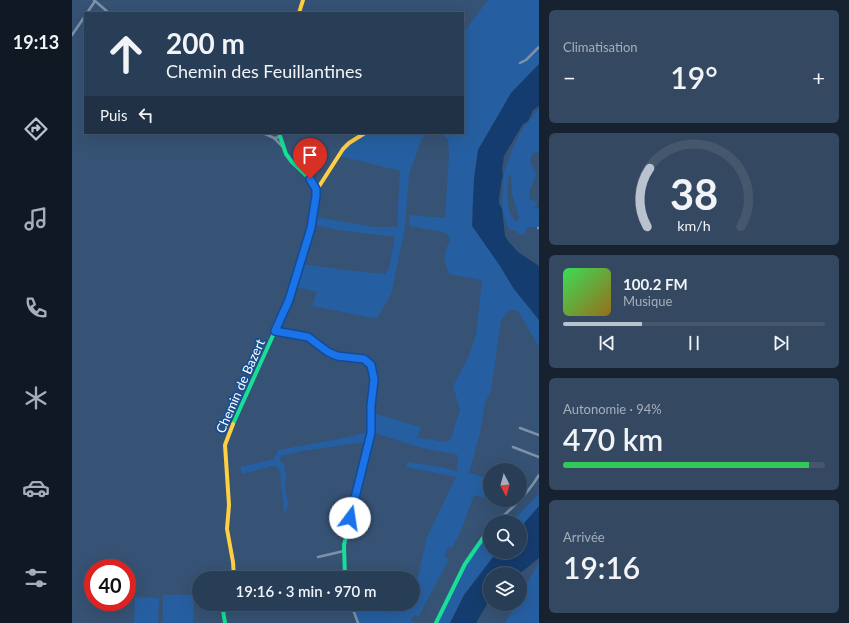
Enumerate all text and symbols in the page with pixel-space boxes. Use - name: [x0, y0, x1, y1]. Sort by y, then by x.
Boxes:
- text: 200 m: [166, 26, 245, 60]
- icon: ahead: [100, 28, 152, 80]
- text: 19:13: [13, 31, 59, 53]
- text: Climatisation: [563, 39, 638, 55]
- text: 19°: [670, 59, 718, 95]
- text: Chemin des Feuillantines: [166, 60, 362, 82]
- text: −: [563, 64, 576, 91]
- text: +: [812, 64, 825, 91]
- icon: left: [135, 104, 157, 126]
- text: Puis: [100, 106, 127, 124]
- icon: directions: [22, 115, 50, 143]
- pin: [293, 138, 327, 179]
- icon: arrive: [299, 144, 321, 166]
- text: 38: [670, 169, 718, 219]
- icon: music: [22, 205, 50, 233]
- text: km/h: [677, 216, 711, 233]
- text: 100.2 FM: [623, 275, 688, 293]
- text: Musique: [623, 293, 672, 309]
- icon: phone: [22, 294, 50, 322]
- icon: previous: [596, 332, 618, 354]
- icon: pause: [683, 332, 705, 354]
- icon: next: [770, 332, 792, 354]
- street label: Chemin de Bazert: [212, 336, 268, 436]
- icon: climate: [22, 384, 50, 412]
- text: Autonomie · 94%: [563, 401, 662, 417]
- text: 470 km: [563, 421, 663, 457]
- north arrow: [483, 463, 527, 507]
- map controls: [483, 463, 527, 611]
- icon: car: [22, 474, 50, 502]
- position arrow: [329, 497, 371, 539]
- button: search: [483, 515, 527, 559]
- text: Arrivée: [563, 529, 605, 545]
- text: 19:16: [563, 549, 640, 585]
- speed limit sign: 40: [84, 559, 136, 611]
- icon: filters: [22, 564, 50, 592]
- button: layers: [483, 567, 527, 611]
- text: 19:16 · 3 min · 970 m: [236, 582, 376, 600]

